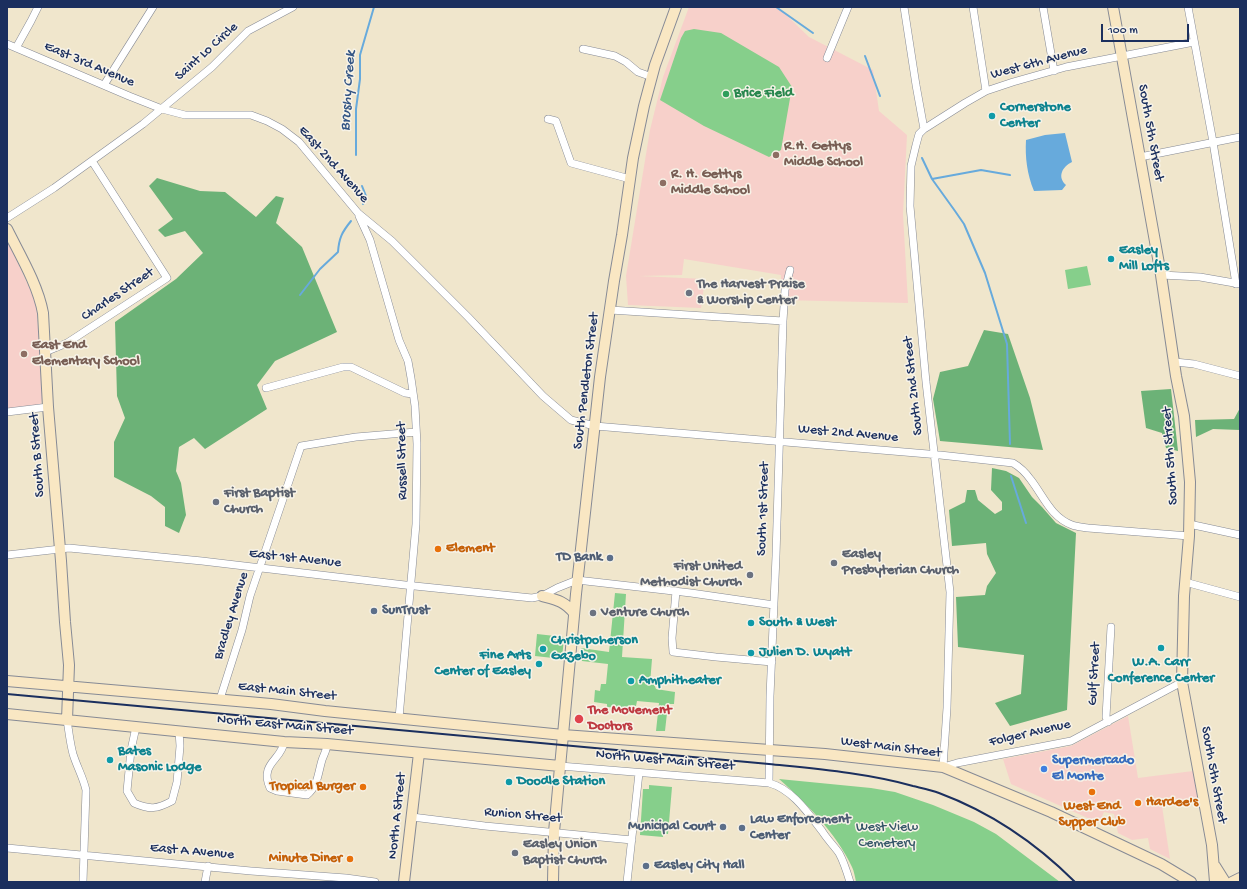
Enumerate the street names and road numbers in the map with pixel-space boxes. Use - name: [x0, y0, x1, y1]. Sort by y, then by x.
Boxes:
- street label: Saint Lo Circle: [172, 19, 242, 85]
- street label: East 3rd Avenue: [41, 38, 137, 92]
- street label: West 6th Avenue: [989, 42, 1089, 84]
- street label: South 5th Street: [1133, 83, 1167, 183]
- street label: East 2nd Avenue: [294, 123, 372, 207]
- street label: Charles Street: [79, 265, 157, 325]
- street label: South Pendleton Street: [570, 312, 604, 450]
- street label: South 2nd Street: [900, 336, 928, 436]
- street label: South 5th Street: [1159, 406, 1183, 506]
- street label: South B Street: [27, 412, 49, 498]
- street label: West 2nd Avenue: [797, 421, 899, 447]
- street label: Russell Street: [394, 422, 412, 500]
- street label: South 1st Street: [754, 462, 774, 556]
- street label: East 1st Avenue: [248, 546, 342, 572]
- street label: Bradley Avenue: [211, 570, 253, 662]
- street label: Gulf Street: [1085, 642, 1105, 706]
- street label: East Main Street: [237, 678, 337, 706]
- street label: North East Main Street: [216, 712, 354, 740]
- street label: Folger Avenue: [988, 716, 1072, 752]
- street label: South 5th Street: [1196, 725, 1230, 825]
- street label: West Main Street: [840, 734, 942, 762]
- street label: North West Main Street: [595, 747, 735, 775]
- street label: North A Street: [385, 772, 411, 860]
- street label: Runion Street: [483, 804, 563, 828]
- street label: East A Avenue: [149, 840, 235, 864]

